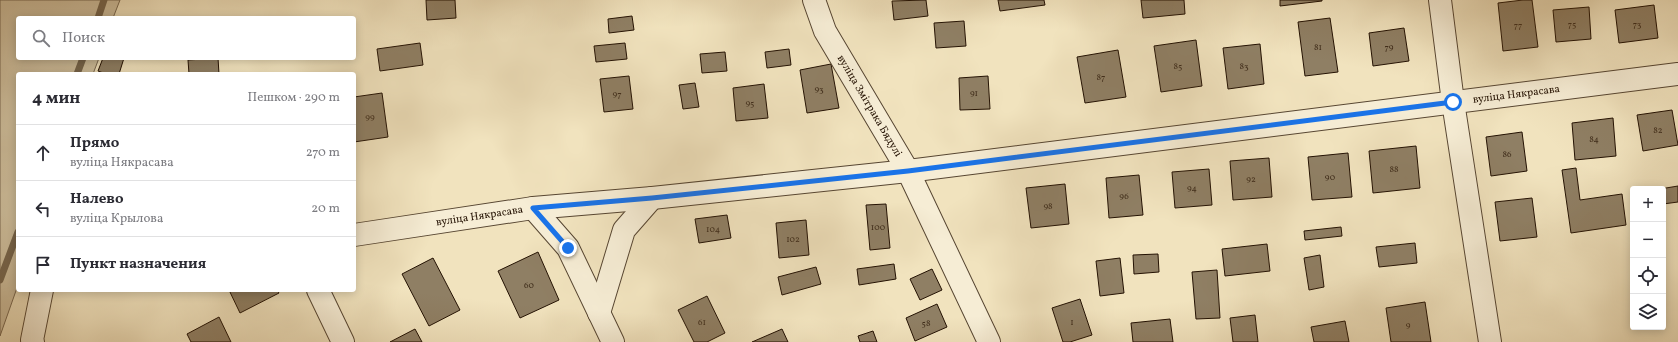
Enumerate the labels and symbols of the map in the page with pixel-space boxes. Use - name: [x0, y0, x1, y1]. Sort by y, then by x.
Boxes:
- house number: 75: [1568, 18, 1576, 31]
- house number: 73: [1633, 18, 1642, 31]
- house number: 77: [1514, 19, 1522, 32]
- house number: 81: [1314, 41, 1322, 54]
- house number: 79: [1385, 41, 1394, 54]
- street label: вуліца Змітрака Бядулі: [833, 52, 906, 160]
- house number: 85: [1174, 60, 1182, 73]
- house number: 83: [1239, 60, 1249, 73]
- house number: 87: [1097, 71, 1105, 84]
- street label: вуліца Някрасава: [1472, 81, 1561, 107]
- house number: 93: [814, 83, 824, 96]
- house number: 91: [970, 87, 978, 100]
- house number: 97: [612, 88, 622, 101]
- route start: [1444, 93, 1462, 111]
- house number: 95: [746, 97, 754, 110]
- house number: 99: [365, 111, 375, 124]
- house number: 82: [1653, 124, 1663, 137]
- house number: 84: [1589, 133, 1599, 146]
- house number: 86: [1502, 148, 1512, 161]
- house number: 88: [1389, 163, 1399, 176]
- house number: 90: [1325, 171, 1336, 184]
- house number: 92: [1246, 173, 1256, 186]
- house number: 94: [1187, 182, 1197, 195]
- house number: 96: [1119, 190, 1129, 203]
- house number: 98: [1043, 200, 1053, 213]
- street label: вуліца Някрасава: [435, 202, 525, 230]
- house number: 100: [871, 221, 886, 234]
- house number: 104: [706, 223, 720, 236]
- house number: 102: [786, 233, 800, 246]
- route end: [559, 239, 577, 257]
- house number: 60: [524, 279, 535, 292]
- house number: 61: [698, 316, 706, 329]
- house number: 1: [1070, 316, 1074, 329]
- house number: 58: [922, 317, 931, 330]
- house number: 9: [1406, 319, 1411, 332]

